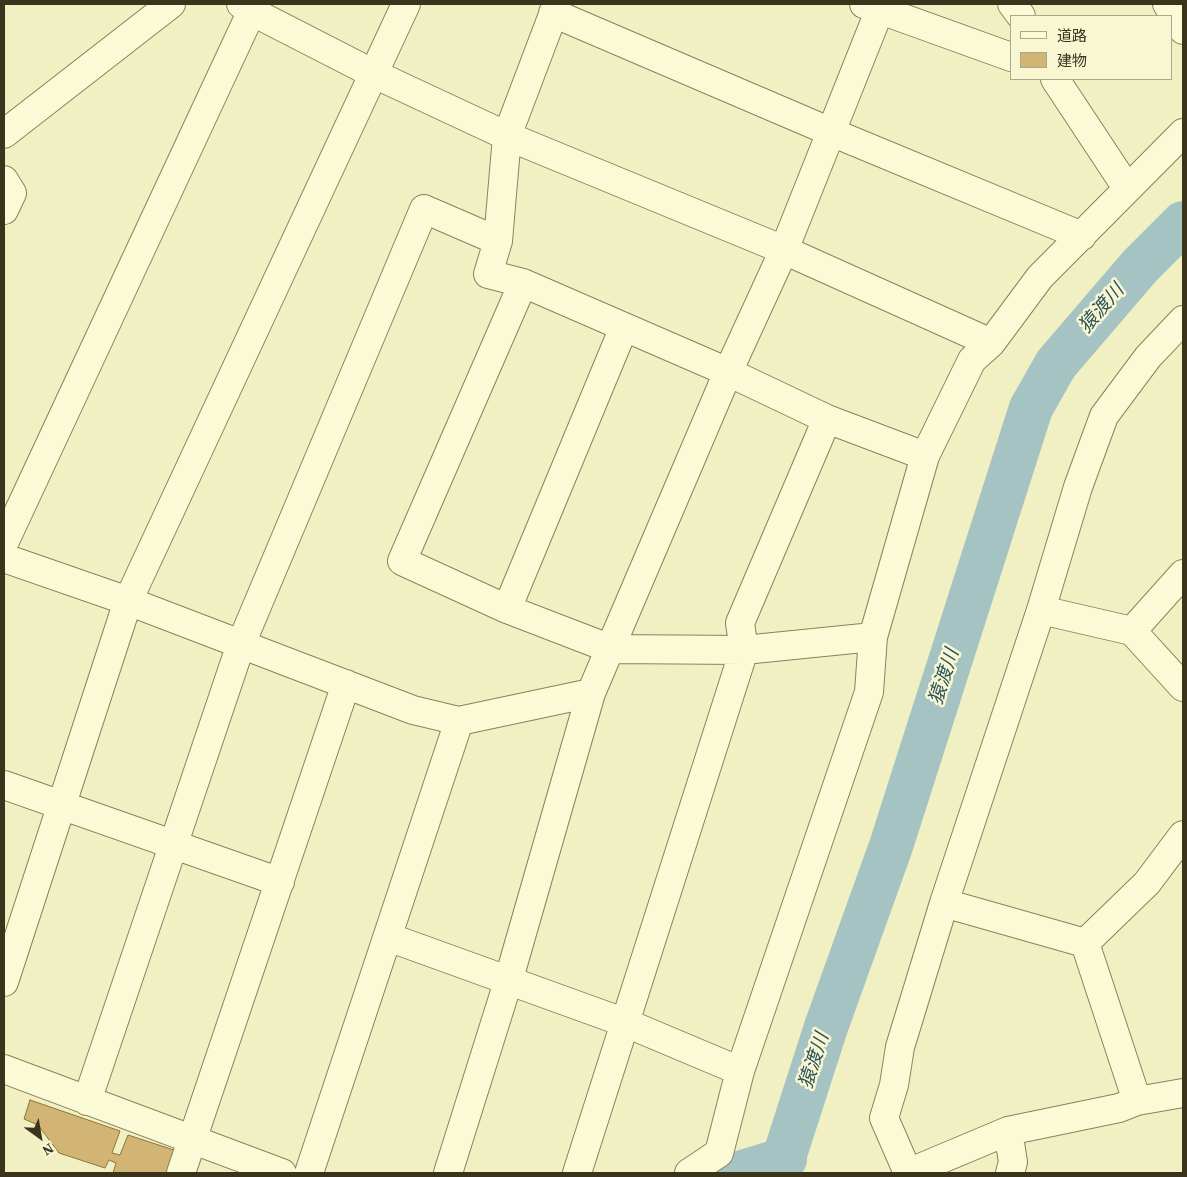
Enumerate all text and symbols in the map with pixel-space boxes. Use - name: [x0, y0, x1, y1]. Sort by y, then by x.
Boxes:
- legend: [1010, 15, 1172, 80]
- text: 道路: [1057, 25, 1087, 46]
- text: 建物: [1057, 50, 1087, 71]
- water label: 猿渡川: [1075, 280, 1129, 338]
- water label: 猿渡川: [925, 646, 965, 708]
- water label: 猿渡川: [795, 1030, 835, 1092]
- north arrow: [15, 1112, 65, 1162]
- text: N: [38, 1139, 58, 1161]

